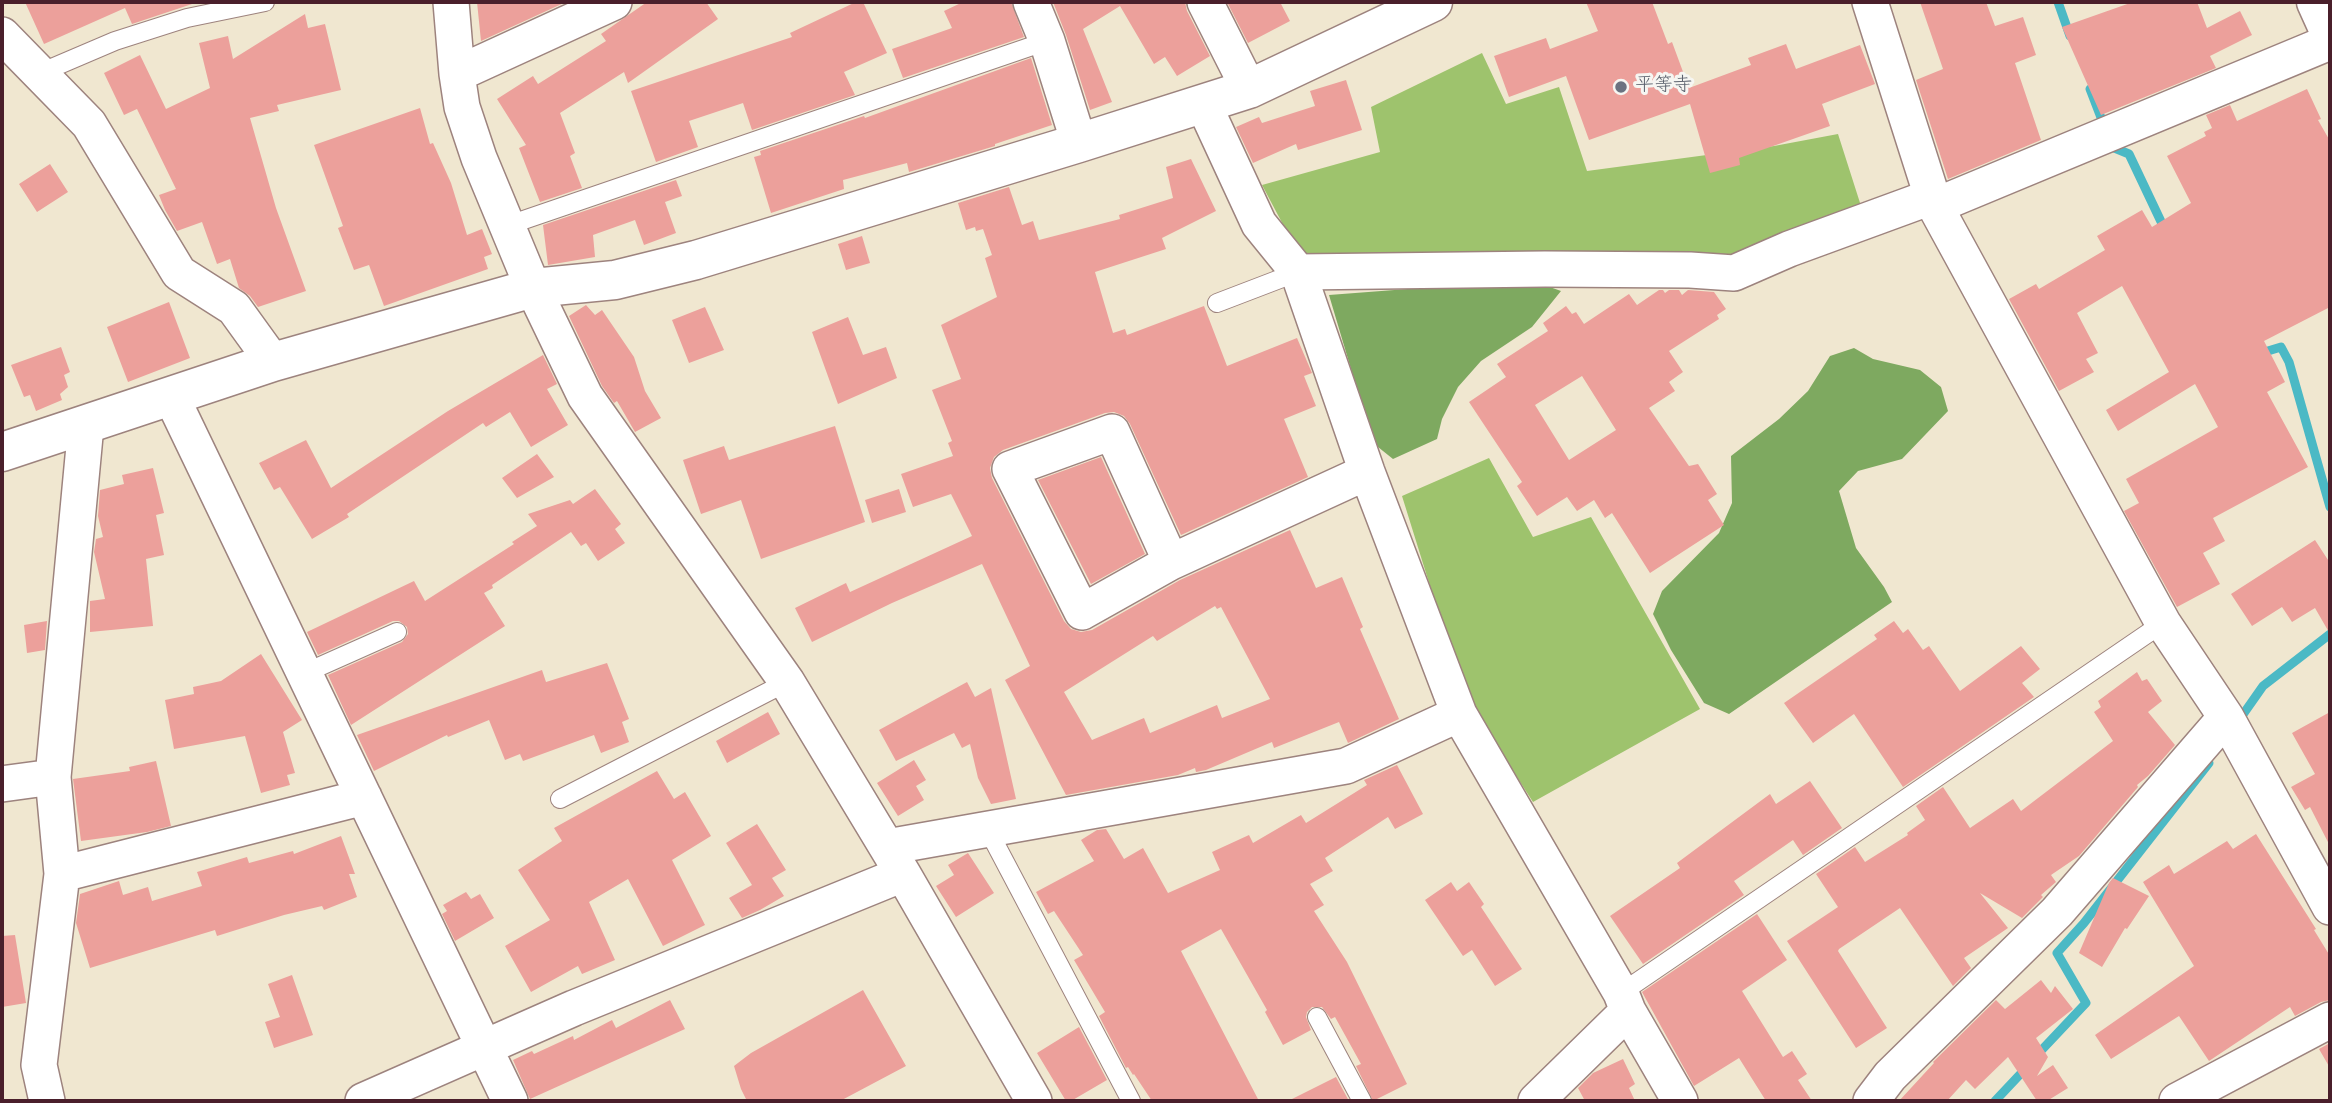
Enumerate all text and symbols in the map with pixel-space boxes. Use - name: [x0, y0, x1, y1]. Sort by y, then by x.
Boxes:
- place label: 平等寺: [1635, 76, 1692, 98]
- marker: 平等寺: [1613, 79, 1629, 95]

